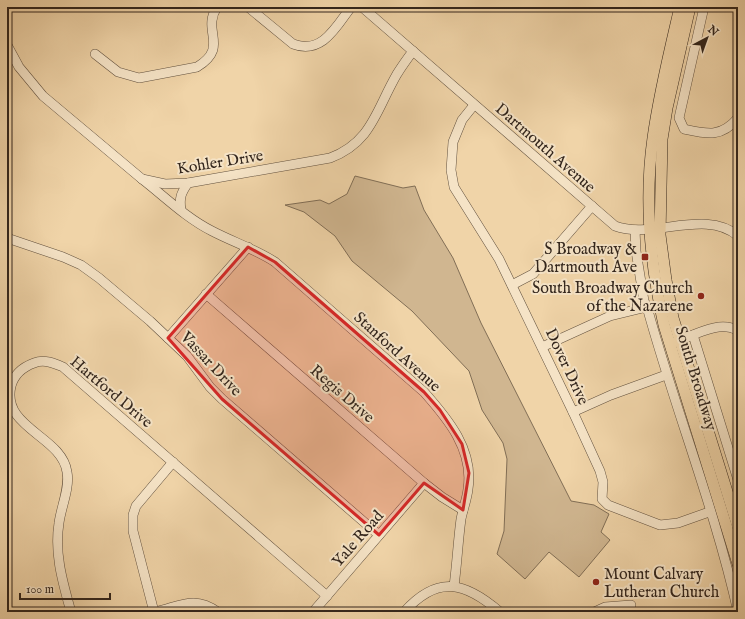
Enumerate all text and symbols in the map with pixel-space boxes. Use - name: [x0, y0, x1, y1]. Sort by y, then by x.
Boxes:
- north arrow: [687, 18, 727, 58]
- text: N: [704, 22, 721, 40]
- street label: Dartmouth Avenue: [490, 99, 599, 198]
- street label: Kohler Drive: [176, 146, 265, 180]
- place label: S Broadway & Dartmouth Ave: [534, 240, 637, 278]
- marker: S Broadway & Dartmouth Ave: [640, 252, 650, 262]
- place label: South Broadway Church of the Nazarene: [532, 279, 693, 317]
- marker: South Broadway Church of the Nazarene: [696, 291, 706, 301]
- street label: Stanford Avenue: [349, 308, 444, 397]
- street label: South Broadway: [670, 324, 720, 433]
- street label: Dover Drive: [540, 325, 593, 408]
- street label: Vassar Drive: [175, 327, 246, 401]
- street label: Hartford Drive: [65, 352, 156, 433]
- street label: Regis Drive: [305, 361, 378, 428]
- street label: Yale Road: [328, 506, 389, 572]
- place label: Mount Calvary Lutheran Church: [604, 565, 720, 603]
- scale bar: [20, 575, 110, 601]
- marker: Mount Calvary Lutheran Church: [591, 577, 601, 587]
- text: 100 m: [26, 582, 54, 597]

